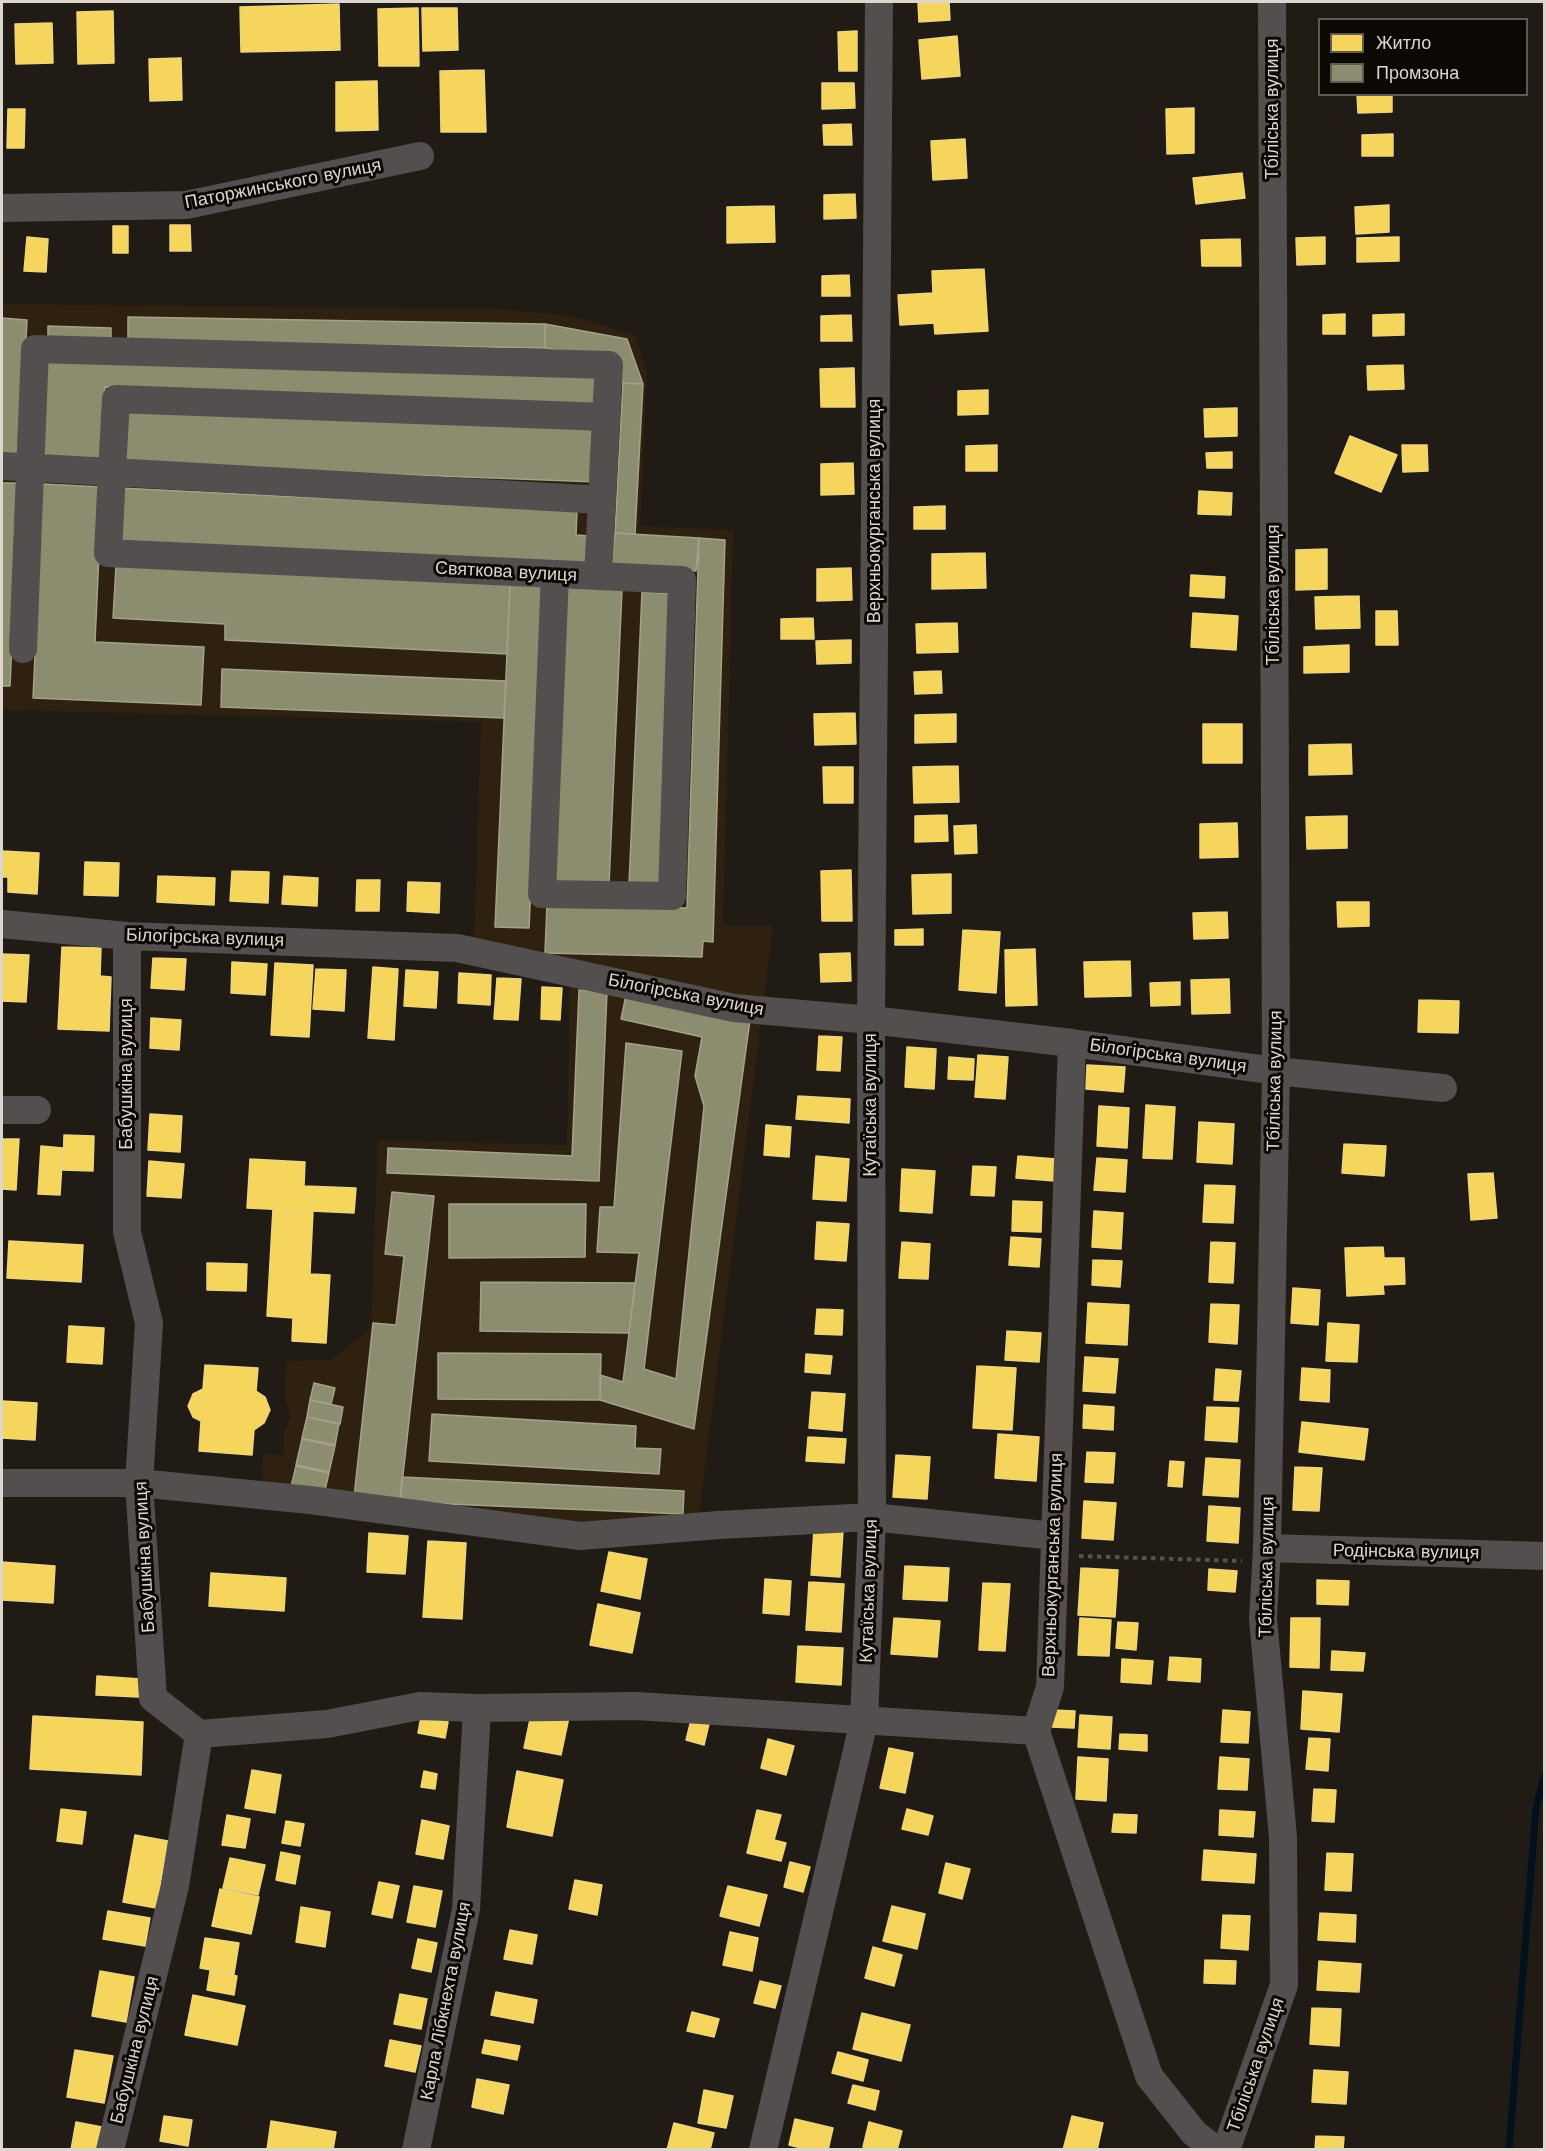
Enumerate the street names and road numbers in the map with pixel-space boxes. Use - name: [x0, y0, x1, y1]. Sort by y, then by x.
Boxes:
- street label: Тбіліська вулиця: [1262, 39, 1284, 179]
- street label: Паторжинського вулиця: [183, 154, 383, 214]
- street label: Верхньокурганська вулиця: [864, 399, 886, 623]
- street label: Тбіліська вулиця: [1263, 525, 1285, 665]
- street label: Святкова вулиця: [434, 557, 578, 587]
- street label: Білогірська вулиця: [126, 924, 284, 952]
- street label: Білогірська вулиця: [606, 969, 766, 1021]
- street label: Бабушкіна вулиця: [116, 998, 138, 1150]
- street label: Тбіліська вулиця: [1263, 1010, 1287, 1152]
- street label: Кутаїська вулиця: [860, 1033, 882, 1177]
- street label: Білогірська вулиця: [1088, 1034, 1248, 1078]
- street label: Верхньокурганська вулиця: [1038, 1453, 1068, 1677]
- street label: Бабушкіна вулиця: [130, 1481, 160, 1633]
- street label: Тбіліська вулиця: [1255, 1496, 1279, 1638]
- street label: Кутаїська вулиця: [856, 1519, 882, 1663]
- street label: Родінська вулиця: [1333, 1540, 1479, 1564]
- street label: Карла Лібкнехта вулиця: [416, 1900, 476, 2102]
- street label: Бабушкіна вулиця: [106, 1974, 164, 2126]
- street label: Тбіліська вулиця: [1223, 1995, 1289, 2135]

